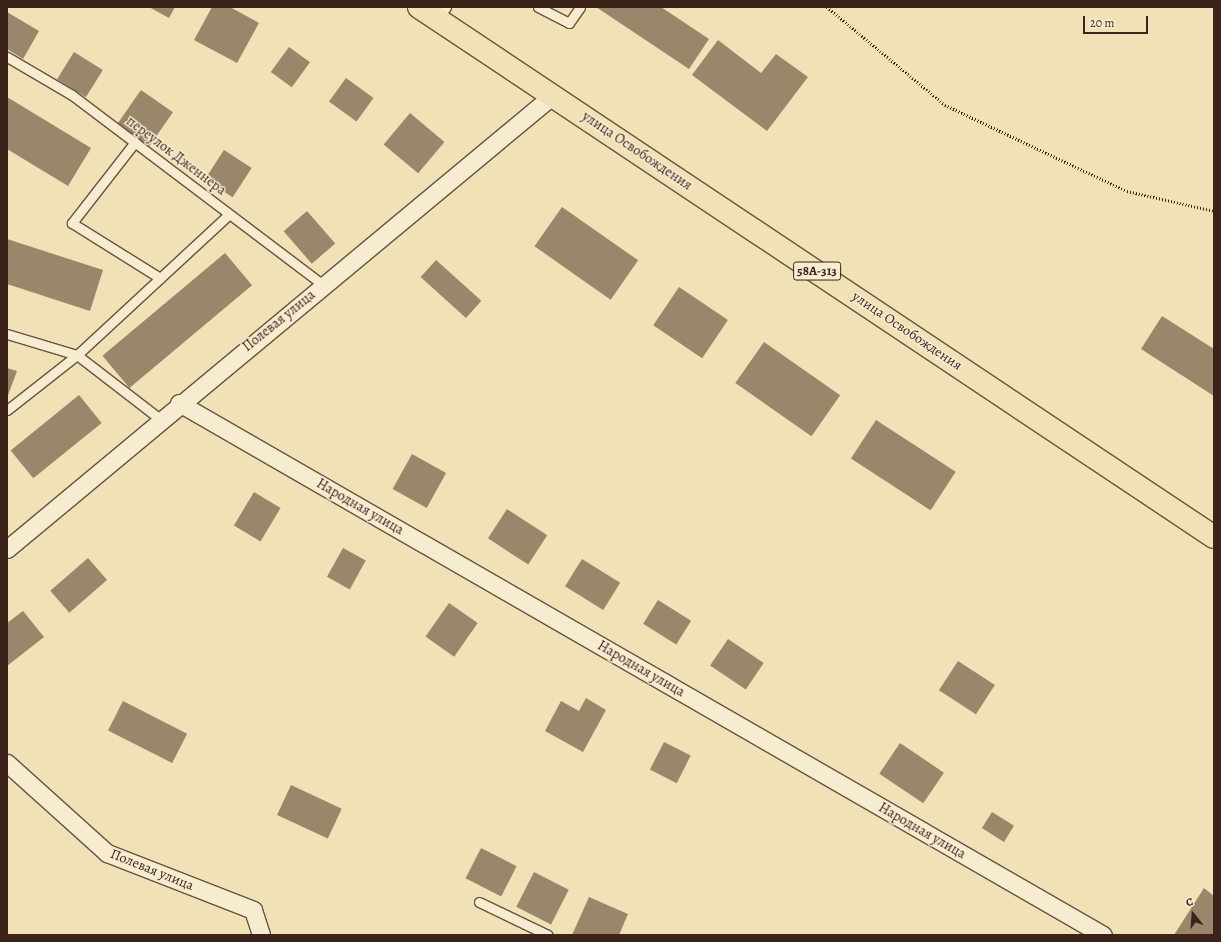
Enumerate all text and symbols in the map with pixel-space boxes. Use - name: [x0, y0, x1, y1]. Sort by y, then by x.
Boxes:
- scale bar: [1085, 8, 1150, 34]
- text: 20 m: [1090, 15, 1114, 31]
- street label: улица Освобождения: [579, 108, 695, 194]
- street label: переулок Дженнера: [123, 113, 229, 199]
- road number: 58А-313: [793, 260, 841, 282]
- street label: Полевая улица: [239, 287, 319, 355]
- street label: улица Освобождения: [849, 288, 965, 374]
- street label: Народная улица: [313, 475, 407, 539]
- street label: Народная улица: [594, 637, 688, 701]
- street label: Народная улица: [875, 799, 969, 863]
- street label: Полевая улица: [108, 846, 196, 894]
- north arrow: [1173, 894, 1213, 934]
- text: С: [1184, 894, 1195, 910]

